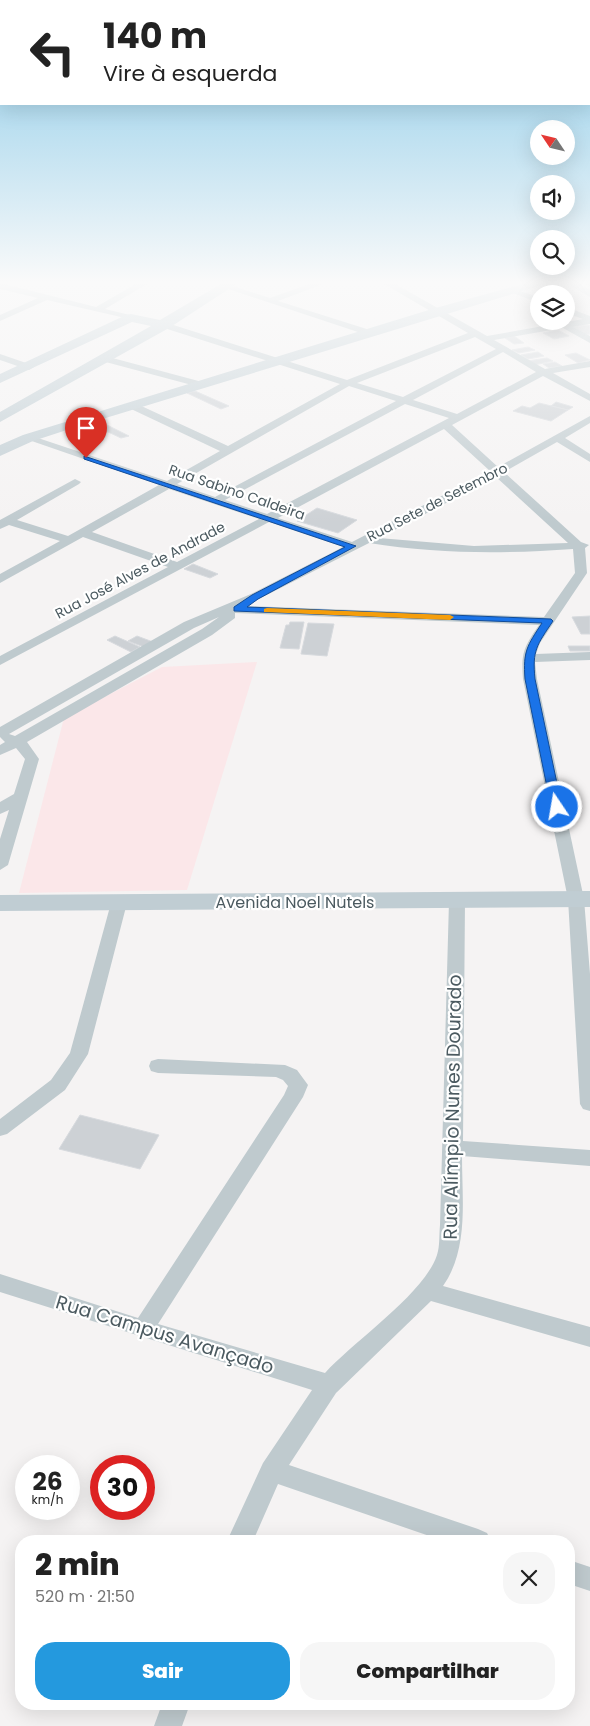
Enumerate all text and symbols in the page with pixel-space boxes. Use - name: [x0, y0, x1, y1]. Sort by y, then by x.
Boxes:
- text: 140 m: [103, 11, 207, 60]
- icon: left: [20, 20, 85, 85]
- text: Vire à esquerda: [103, 58, 277, 89]
- north arrow: [530, 120, 575, 165]
- map controls: [530, 120, 575, 330]
- button: sound: [530, 175, 575, 220]
- button: search: [530, 230, 575, 275]
- button: layers: [530, 285, 575, 330]
- pin: [65, 407, 107, 458]
- icon: arrive: [72, 414, 100, 442]
- street label: Rua Sete de Setembro: [363, 458, 511, 546]
- street label: Rua Sabino Caldeira: [166, 459, 308, 525]
- street label: Rua José Alves de Andrade: [52, 516, 229, 623]
- position arrow: [530, 780, 582, 832]
- street label: Avenida Noel Nutels: [216, 891, 374, 914]
- street label: Rua Alímpio Nunes Dourado: [437, 974, 468, 1240]
- street label: Rua Campus Avançado: [53, 1288, 277, 1381]
- speed limit sign: 30: [90, 1455, 155, 1520]
- text: 26: [32, 1464, 63, 1499]
- text: km/h: [32, 1491, 63, 1508]
- text: 2 min: [35, 1543, 120, 1586]
- button: close: [503, 1552, 555, 1604]
- text: 520 m · 21:50: [35, 1585, 135, 1608]
- button: Sair: [35, 1642, 290, 1700]
- button: Compartilhar: [300, 1642, 555, 1700]

